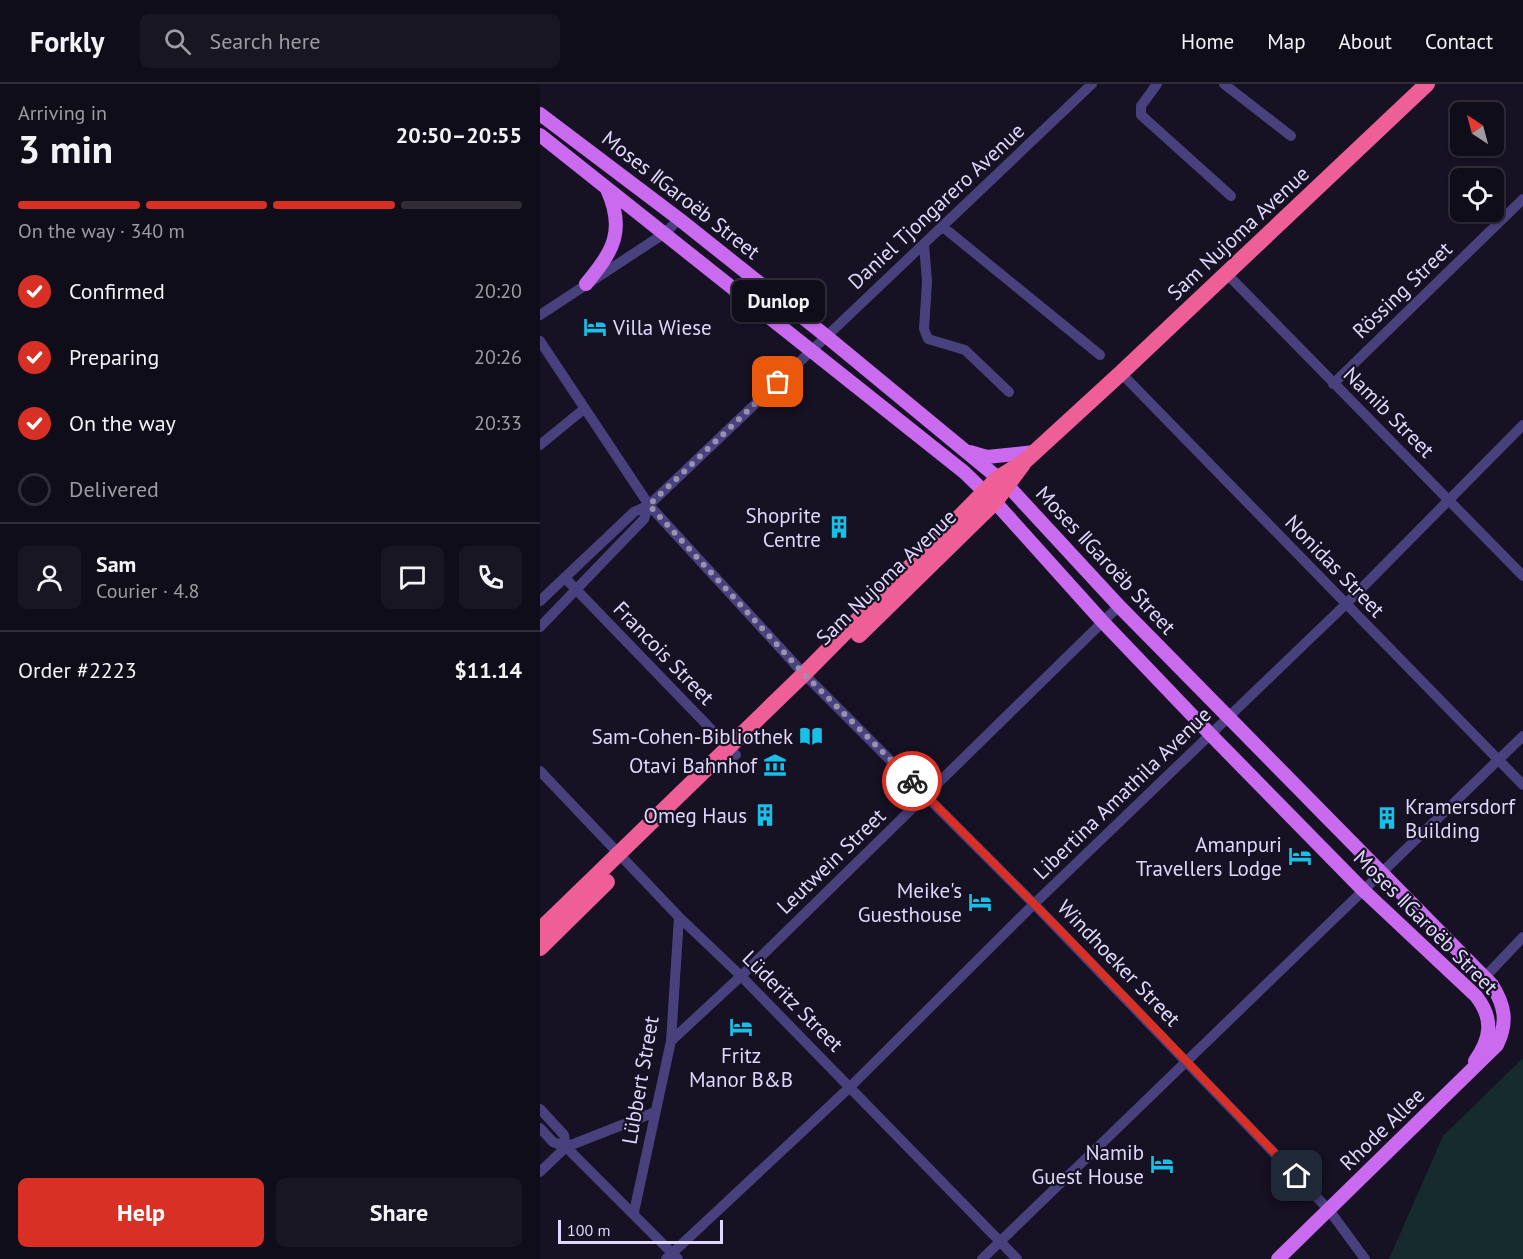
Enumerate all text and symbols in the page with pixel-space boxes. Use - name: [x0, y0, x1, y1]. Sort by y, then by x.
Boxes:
- search box: [140, 14, 560, 68]
- text: Forkly: [30, 23, 104, 60]
- icon: search: [161, 25, 194, 58]
- text: Search here: [209, 27, 320, 55]
- text: Home: [1181, 28, 1234, 55]
- text: Map: [1267, 28, 1306, 55]
- text: About: [1339, 28, 1392, 55]
- text: Contact: [1425, 28, 1493, 55]
- text: Arriving in: [18, 100, 107, 126]
- north arrow: [1450, 102, 1504, 156]
- map controls: [1450, 102, 1504, 222]
- street label: Daniel Tjongarero Avenue: [842, 117, 1030, 295]
- text: 20:50–20:55: [396, 121, 522, 149]
- text: 3 min: [18, 123, 113, 174]
- street label: Moses ǁGaroëb Street: [596, 125, 766, 265]
- street label: Sam Nujoma Avenue: [1161, 160, 1315, 306]
- button: locate: [1450, 168, 1504, 222]
- text: On the way · 340 m: [18, 218, 185, 244]
- street label: Rössing Street: [1347, 236, 1457, 344]
- icon: check: [18, 275, 51, 308]
- text: Confirmed: [69, 277, 165, 305]
- text: 20:20: [474, 278, 522, 304]
- callout: Dunlop: [732, 280, 824, 322]
- text: Dunlop: [747, 288, 810, 314]
- hotel icon: Villa Wiese: [582, 314, 608, 340]
- place label: Villa Wiese: [612, 314, 712, 341]
- icon: check: [18, 341, 51, 374]
- text: Preparing: [69, 343, 159, 371]
- text: 20:26: [474, 344, 522, 370]
- pin: [752, 356, 803, 407]
- street label: Namib Street: [1338, 361, 1440, 463]
- icon: bag: [761, 365, 794, 398]
- icon: check: [18, 407, 51, 440]
- text: On the way: [69, 409, 176, 437]
- text: 20:33: [474, 410, 522, 436]
- text: Delivered: [69, 475, 159, 503]
- street label: Moses ǁGaroëb Street: [1030, 480, 1182, 640]
- place label: Shoprite Centre: [745, 502, 821, 553]
- street label: Sam Nujoma Avenue: [810, 503, 962, 651]
- street label: Nonidas Street: [1279, 509, 1391, 623]
- building icon: Shoprite Centre: [826, 514, 852, 540]
- button: person: [18, 546, 81, 609]
- button: chat: [381, 546, 444, 609]
- button: phone: [459, 546, 522, 609]
- text: Sam: [96, 550, 136, 578]
- text: Courier · 4.8: [96, 578, 199, 604]
- street label: Francois Street: [608, 595, 720, 711]
- text: Order #2223: [18, 656, 137, 684]
- text: $11.14: [454, 656, 522, 684]
- street label: Libertina Amathila Avenue: [1027, 701, 1217, 885]
- place label: Sam-Cohen-Bibliothek: [592, 723, 793, 750]
- library icon: Sam-Cohen-Bibliothek: [798, 723, 824, 749]
- courier: [882, 751, 942, 811]
- place label: Otavi Bahnhof: [629, 752, 758, 779]
- museum icon: Otavi Bahnhof: [762, 752, 788, 778]
- icon: bike: [896, 765, 929, 798]
- place label: Kramersdorf Building: [1405, 793, 1516, 844]
- place label: Omeg Haus: [644, 802, 747, 829]
- building icon: Omeg Haus: [752, 802, 778, 828]
- street label: Leutwein Street: [771, 802, 891, 920]
- building icon: Kramersdorf Building: [1374, 805, 1400, 831]
- place label: Amanpuri Travellers Lodge: [1136, 831, 1282, 882]
- hotel icon: Amanpuri Travellers Lodge: [1287, 843, 1313, 869]
- street label: Moses ǁGaroëb Street: [1348, 844, 1504, 1000]
- place label: Meike's Guesthouse: [858, 877, 962, 928]
- hotel icon: Meike's Guesthouse: [967, 889, 993, 915]
- street label: Windhoeker Street: [1052, 894, 1186, 1032]
- street label: Lüderitz Street: [737, 945, 849, 1057]
- street label: Lübbert Street: [615, 1014, 665, 1146]
- hotel icon: Fritz Manor B&B: [728, 1014, 754, 1040]
- place label: Fritz Manor B&B: [689, 1042, 793, 1093]
- street label: Rhode Allee: [1334, 1082, 1430, 1176]
- place label: Namib Guest House: [1031, 1139, 1144, 1190]
- pin: [1271, 1150, 1322, 1201]
- hotel icon: Namib Guest House: [1149, 1151, 1175, 1177]
- icon: home: [1280, 1159, 1313, 1192]
- button: Help: [18, 1178, 264, 1247]
- button: Share: [276, 1178, 522, 1247]
- scale bar: [558, 1217, 723, 1244]
- text: 100 m: [567, 1220, 610, 1240]

